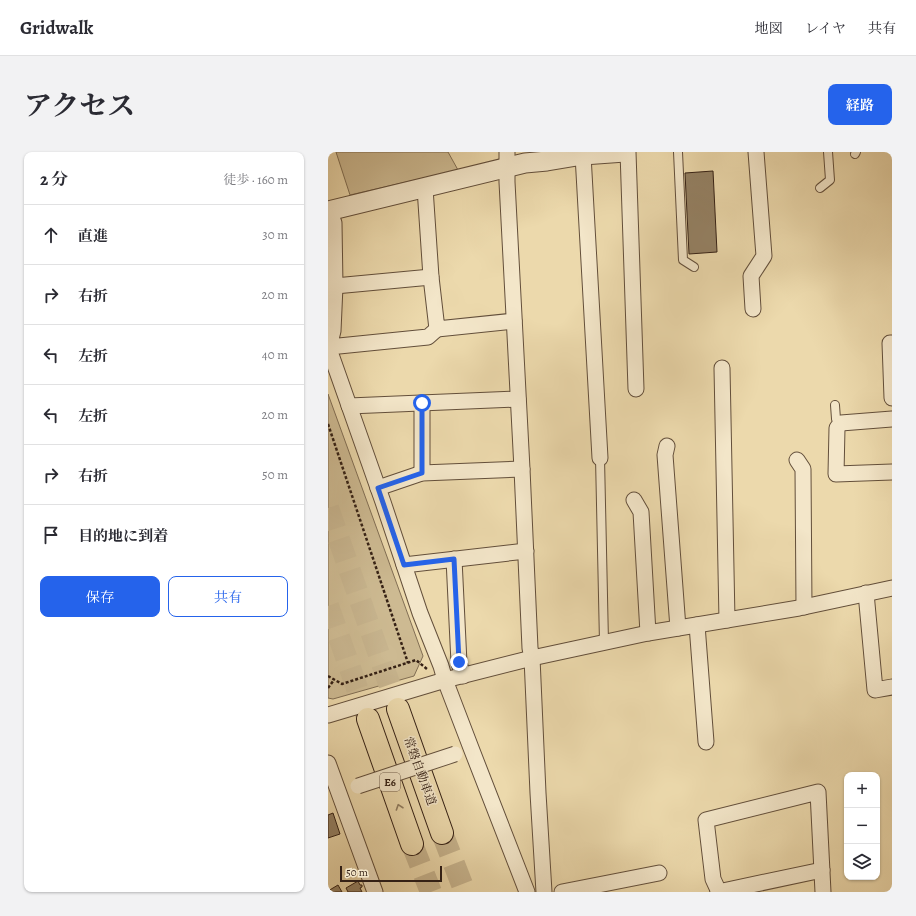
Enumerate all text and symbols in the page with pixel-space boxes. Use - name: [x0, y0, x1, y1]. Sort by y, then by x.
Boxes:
- text: Gridwalk: [20, 15, 93, 41]
- text: 地図: [755, 19, 783, 38]
- text: レイヤ: [805, 19, 846, 38]
- text: 共有: [868, 19, 896, 38]
- button: 経路: [828, 84, 892, 125]
- text: アクセス: [24, 87, 135, 125]
- text: 2 分: [40, 168, 68, 191]
- text: 徒歩 · 160 m: [224, 171, 288, 188]
- icon: ahead: [40, 224, 62, 246]
- text: 直進: [78, 226, 108, 246]
- text: 30 m: [262, 226, 288, 243]
- icon: right: [40, 284, 62, 306]
- text: 右折: [78, 286, 108, 306]
- text: 20 m: [262, 286, 288, 303]
- icon: left: [40, 344, 62, 366]
- text: 左折: [78, 346, 108, 366]
- text: 40 m: [262, 346, 288, 363]
- route start: [413, 394, 431, 412]
- icon: left: [40, 404, 62, 426]
- text: 左折: [78, 406, 108, 426]
- text: 20 m: [262, 406, 288, 423]
- icon: right: [40, 464, 62, 486]
- text: 右折: [78, 466, 108, 486]
- text: 50 m: [262, 466, 288, 483]
- icon: arrive: [40, 524, 62, 546]
- text: 目的地に到着: [78, 526, 168, 546]
- button: 保存: [40, 576, 160, 617]
- button: 共有: [168, 576, 288, 617]
- route end: [450, 653, 468, 671]
- street label: 常磐自動車道: [400, 734, 440, 808]
- map controls: [844, 772, 880, 880]
- button: +: [844, 772, 880, 808]
- road number: E6: [380, 773, 400, 791]
- one-way arrow: [395, 804, 404, 811]
- button: −: [844, 808, 880, 844]
- button: layers: [844, 844, 880, 880]
- scale bar: [340, 864, 442, 883]
- text: 50 m: [346, 865, 368, 880]

